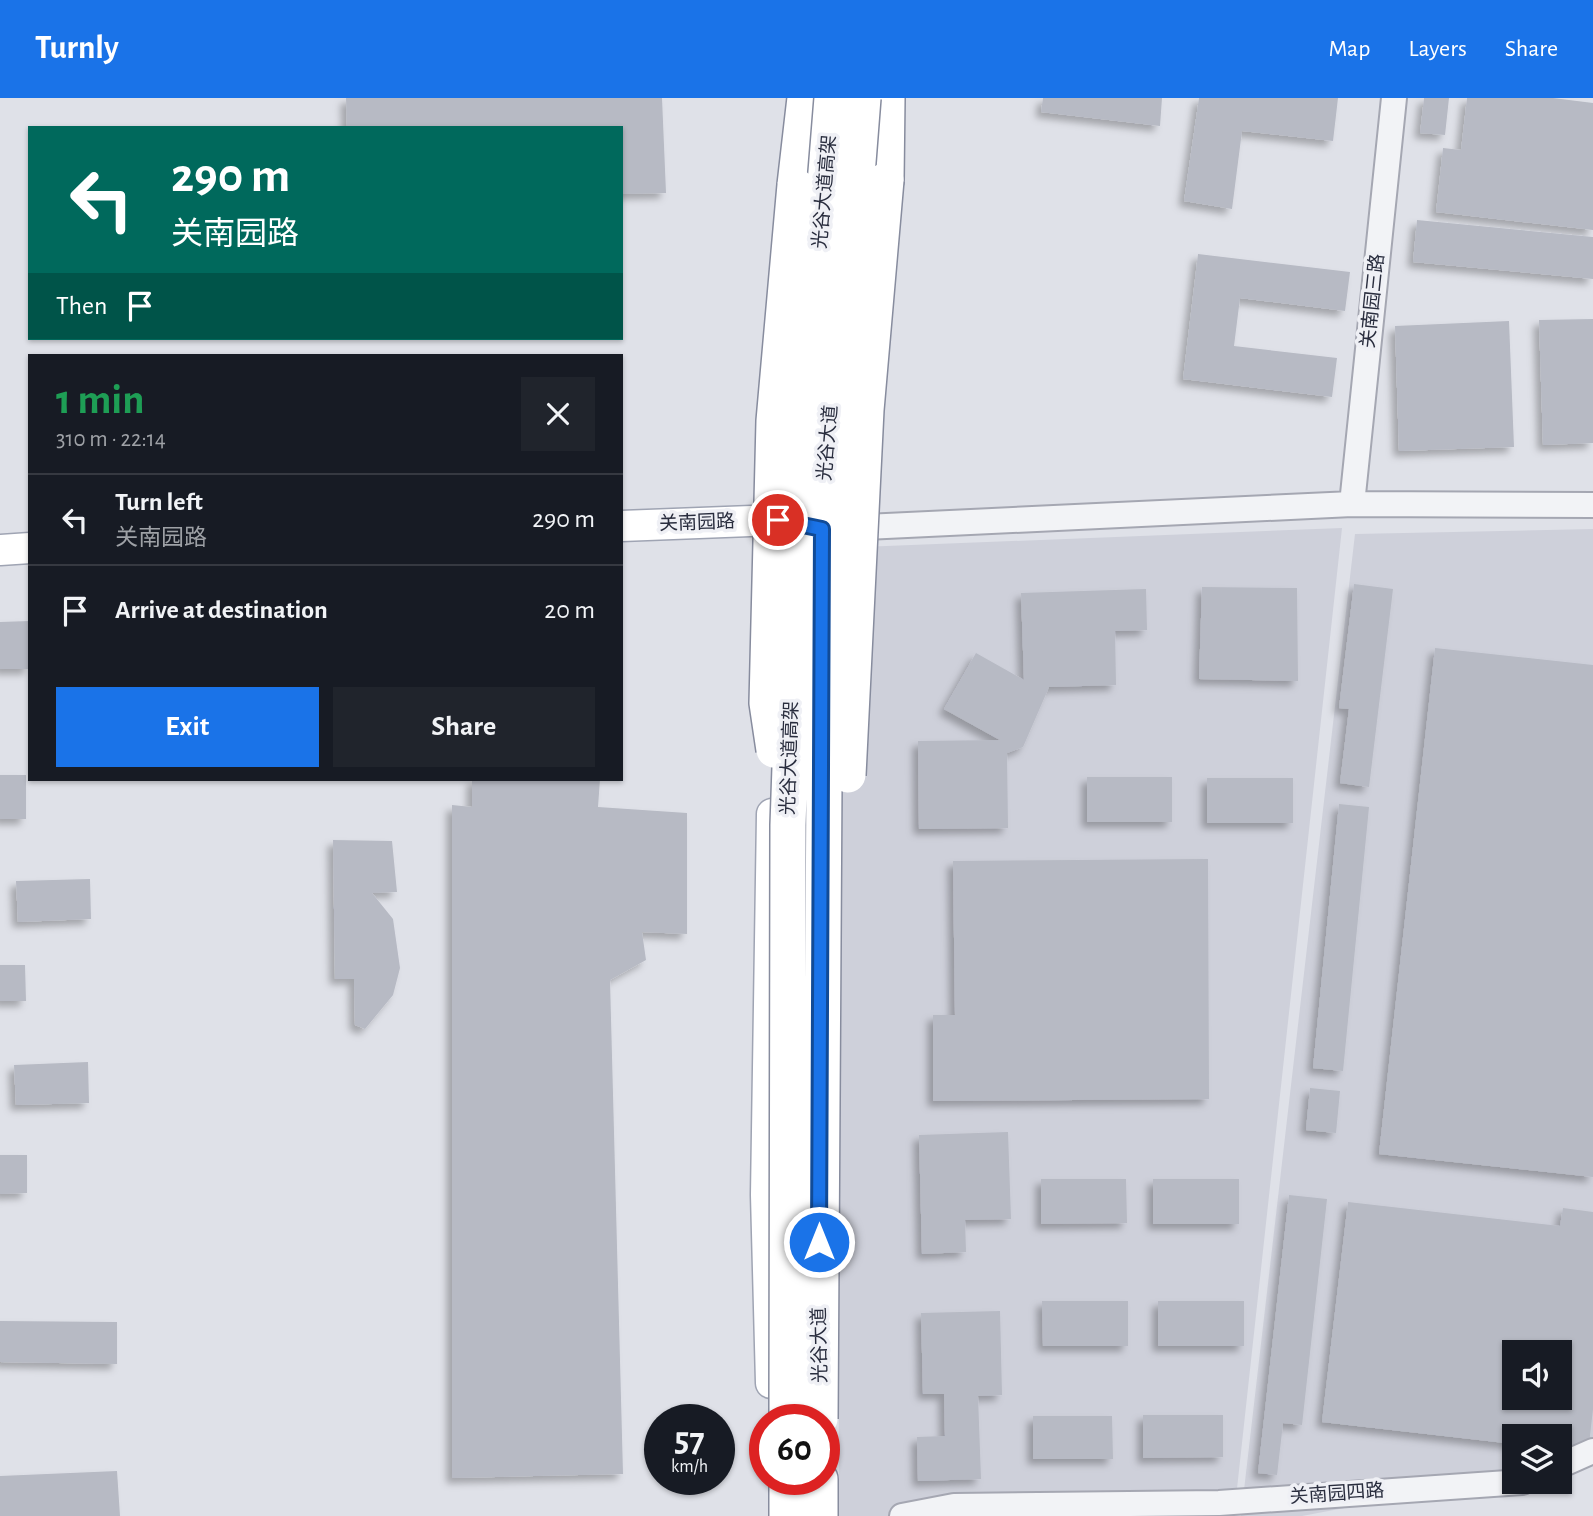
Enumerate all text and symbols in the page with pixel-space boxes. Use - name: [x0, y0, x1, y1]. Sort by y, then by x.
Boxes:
- text: Turnly: [35, 32, 119, 65]
- text: Map: [1328, 37, 1370, 61]
- text: Layers: [1408, 37, 1467, 61]
- text: Share: [1505, 37, 1558, 61]
- street label: 光谷大道高架: [809, 134, 839, 250]
- text: 290 m: [171, 152, 290, 201]
- icon: left: [56, 154, 147, 245]
- text: 关南园路: [171, 218, 299, 250]
- street label: 关南园三路: [1358, 253, 1387, 349]
- icon: arrive: [121, 287, 159, 325]
- text: Then: [56, 293, 107, 319]
- button: close: [521, 377, 595, 451]
- text: 1 min: [56, 379, 145, 421]
- street label: 光谷大道: [814, 404, 841, 482]
- text: 310 m · 22:14: [56, 428, 166, 451]
- text: Turn left: [115, 489, 203, 515]
- pin: [748, 490, 808, 550]
- icon: left: [56, 501, 94, 539]
- icon: arrive: [759, 501, 797, 539]
- text: 290 m: [532, 506, 595, 532]
- street label: 关南园路: [659, 511, 735, 534]
- text: 关南园路: [115, 527, 207, 550]
- icon: arrive: [56, 592, 94, 630]
- text: Arrive at destination: [115, 597, 328, 623]
- text: 20 m: [544, 597, 595, 623]
- button: Exit: [56, 687, 319, 767]
- button: Share: [333, 687, 595, 767]
- street label: 光谷大道高架: [777, 701, 801, 815]
- position arrow: [782, 1205, 856, 1279]
- street label: 光谷大道: [809, 1307, 830, 1383]
- map controls: [1502, 1340, 1572, 1494]
- button: sound: [1502, 1340, 1572, 1410]
- speed limit sign: 60: [749, 1404, 840, 1495]
- text: 57: [674, 1423, 705, 1458]
- button: layers: [1502, 1424, 1572, 1494]
- text: km/h: [671, 1458, 708, 1476]
- street label: 关南园四路: [1289, 1480, 1385, 1507]

